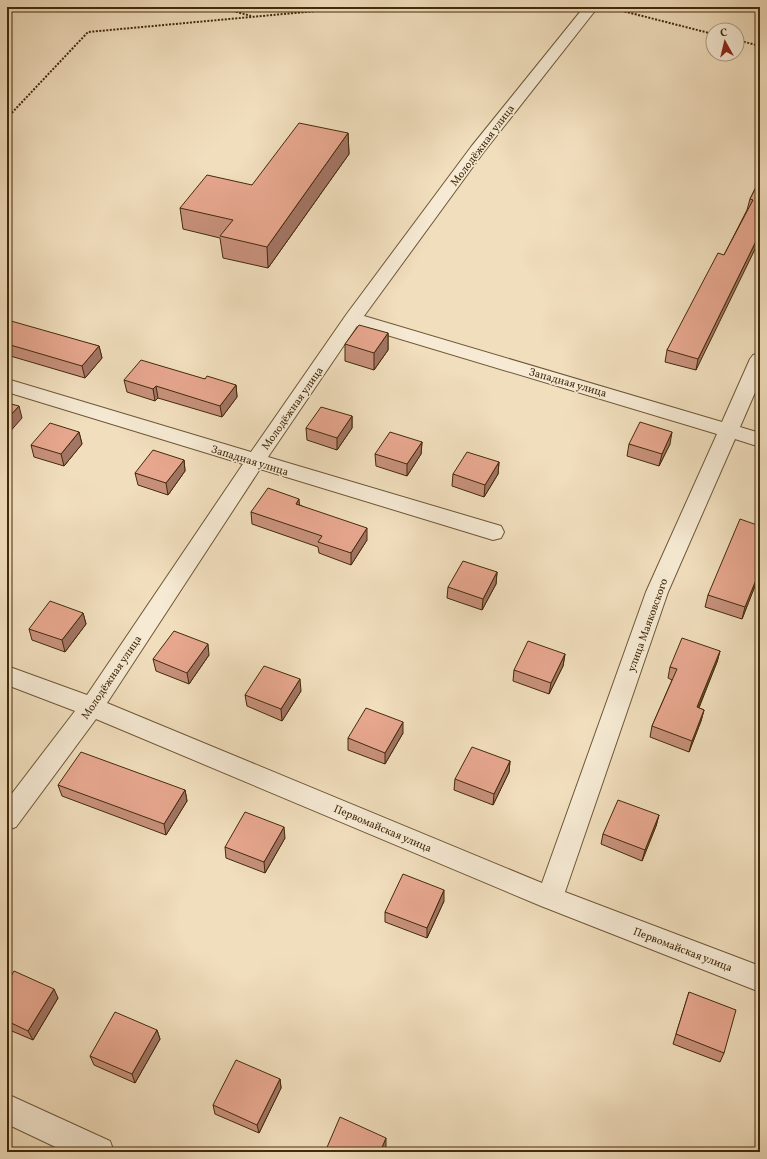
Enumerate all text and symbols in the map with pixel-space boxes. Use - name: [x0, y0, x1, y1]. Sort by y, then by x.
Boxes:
- north arrow: [705, 22, 745, 62]
- text: С: [719, 26, 728, 42]
- street label: Молодёжная улица: [448, 102, 519, 190]
- street label: Молодёжная улица: [259, 364, 328, 453]
- street label: Западная улица: [527, 365, 609, 402]
- street label: Западная улица: [209, 443, 291, 480]
- street label: улица Маяковского: [625, 577, 672, 674]
- street label: Молодёжная улица: [79, 632, 146, 723]
- street label: Первомайская улица: [331, 802, 434, 857]
- street label: Первомайская улица: [631, 925, 735, 976]

